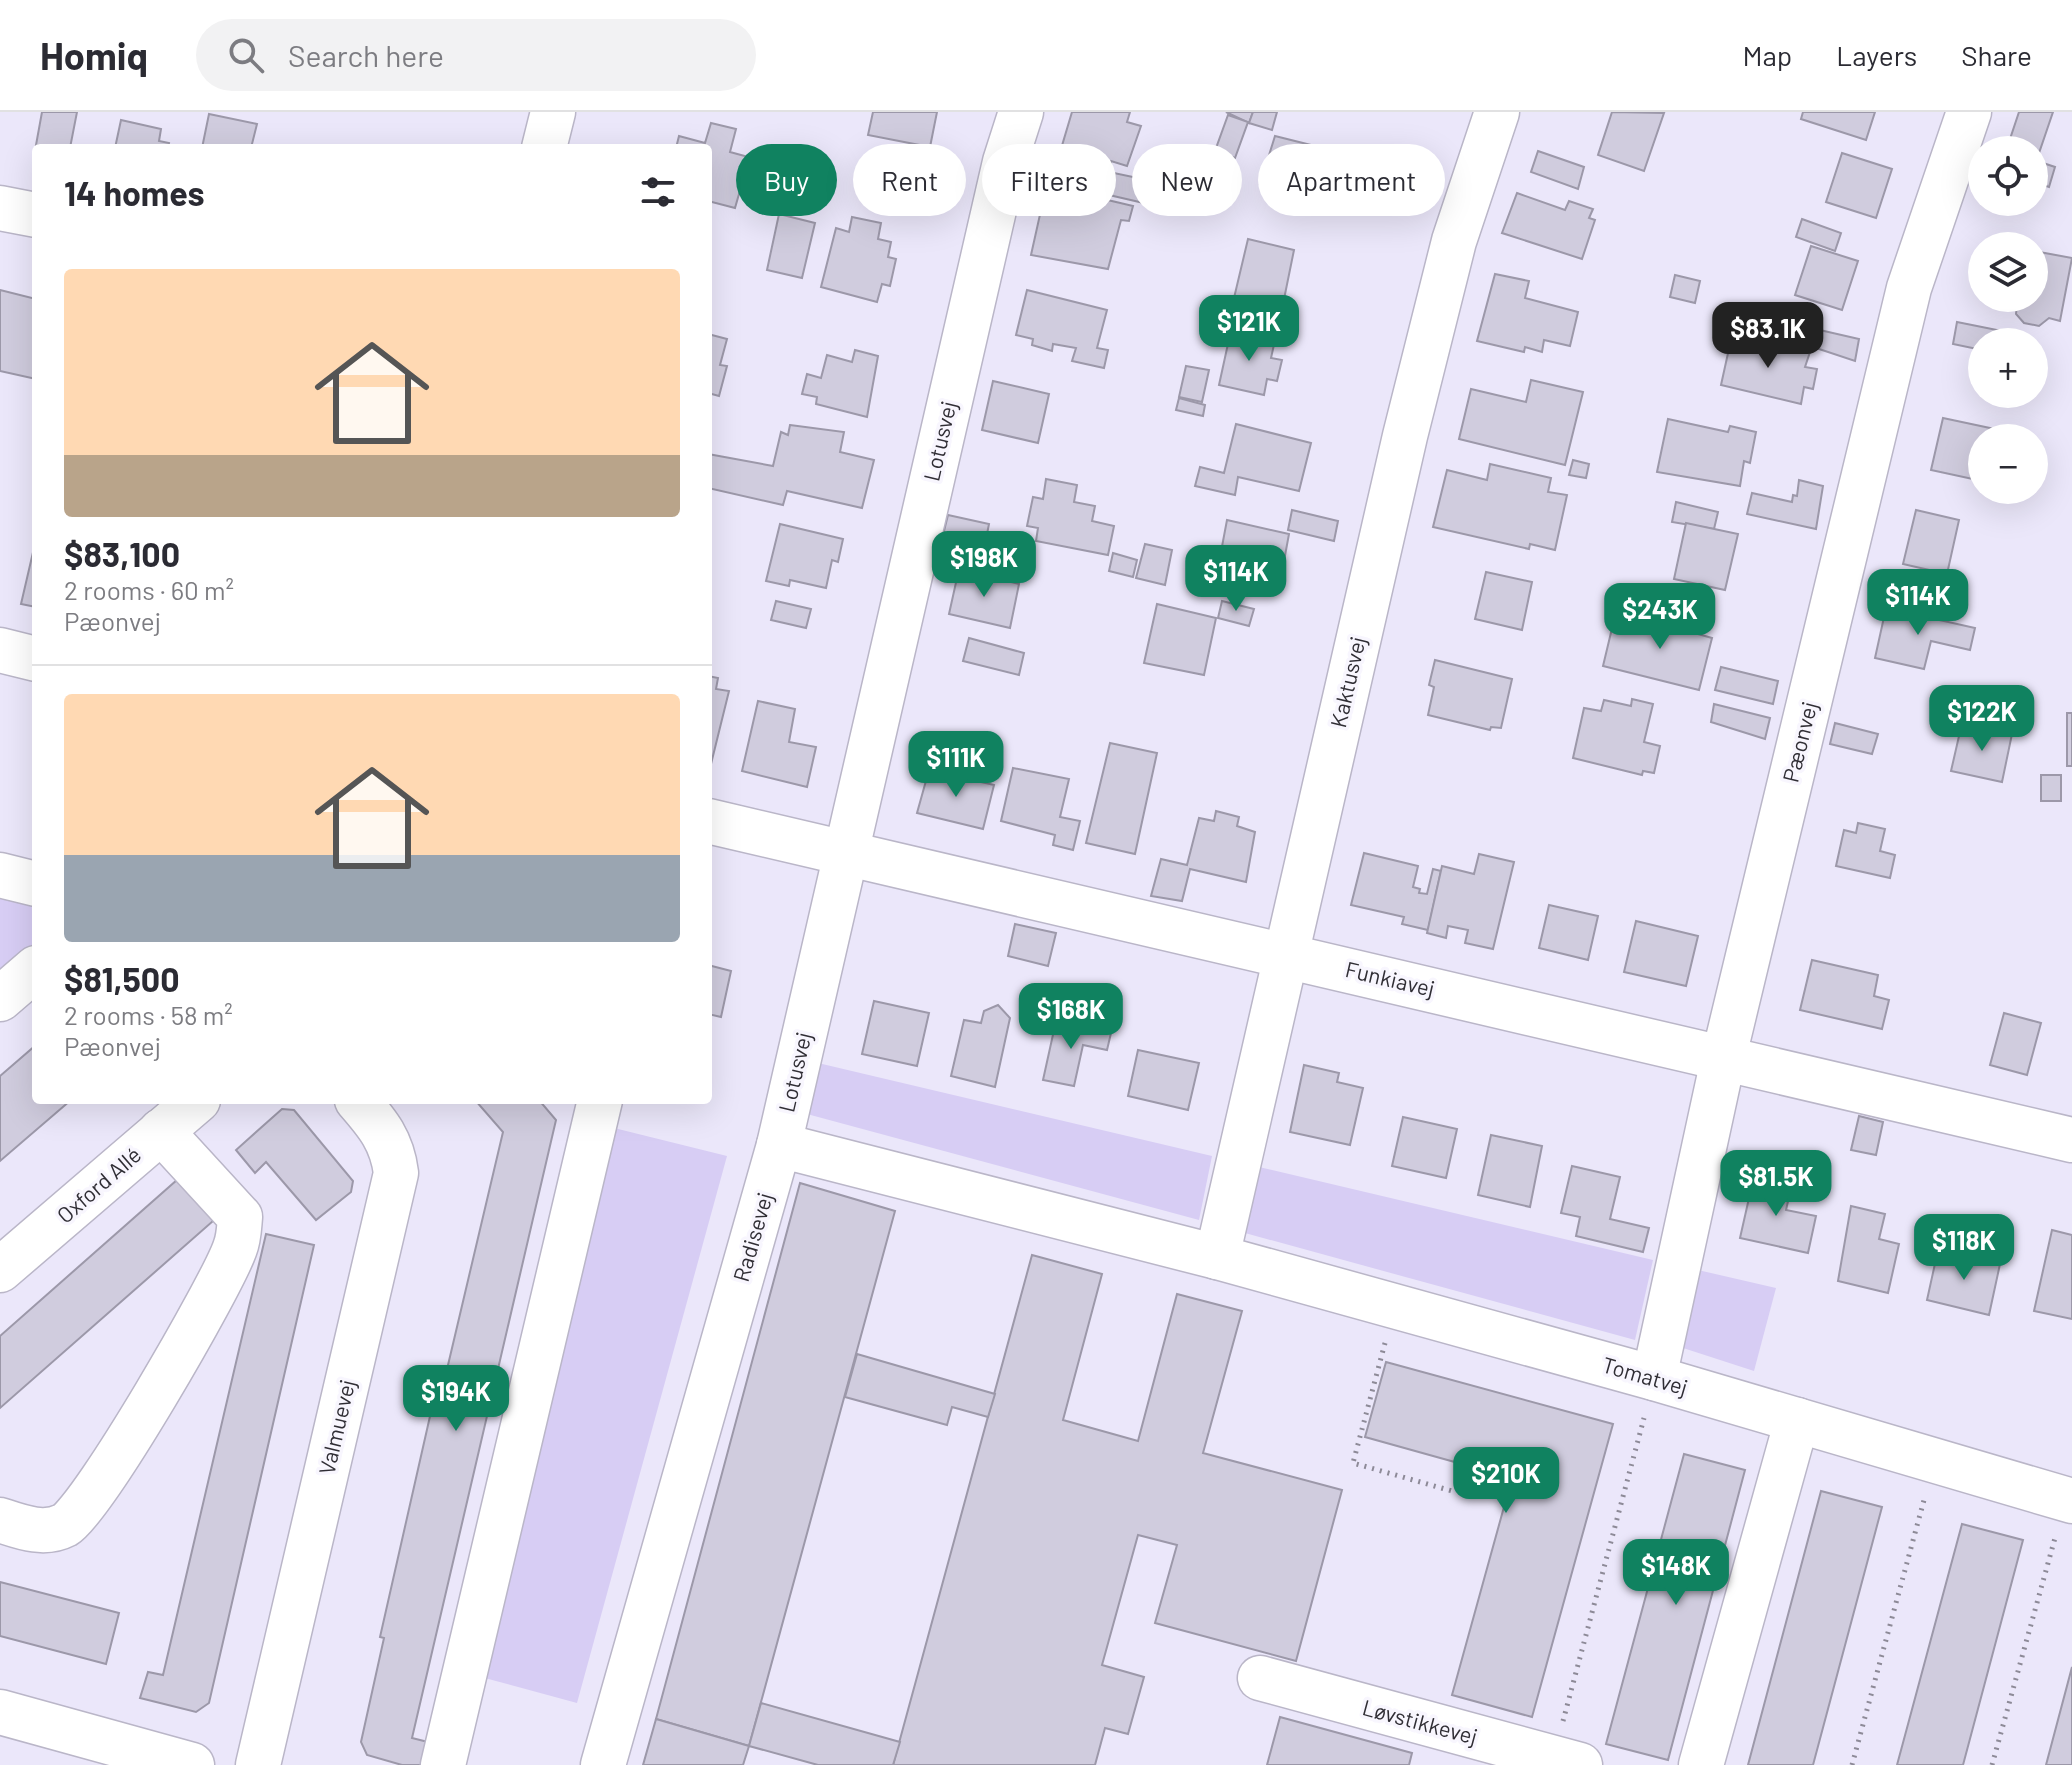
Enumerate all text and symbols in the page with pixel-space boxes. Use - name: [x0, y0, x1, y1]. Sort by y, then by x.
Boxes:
- search box: [196, 19, 756, 91]
- text: Homiq: [40, 32, 148, 78]
- icon: search: [224, 33, 268, 77]
- text: Search here: [288, 37, 444, 73]
- text: Map: [1742, 38, 1792, 72]
- text: Layers: [1836, 38, 1917, 72]
- text: Share: [1961, 38, 2032, 72]
- map controls: [1968, 136, 2048, 504]
- button: locate: [1968, 136, 2048, 216]
- chip: Buy: [736, 144, 837, 216]
- chip: Rent: [853, 144, 966, 216]
- chip: Filters: [982, 144, 1116, 216]
- chip: New: [1132, 144, 1242, 216]
- chip: Apartment: [1258, 144, 1445, 216]
- icon: filters: [636, 170, 680, 214]
- text: 14 homes: [64, 172, 205, 213]
- button: layers: [1968, 232, 2048, 312]
- pin: $121K: [1193, 295, 1305, 363]
- pin: $83.1K: [1703, 302, 1833, 370]
- text: $121K: [1217, 305, 1281, 336]
- text: $83.1K: [1730, 312, 1806, 343]
- icon: home: [300, 321, 444, 465]
- button: +: [1968, 328, 2048, 408]
- street label: Lotusvej: [917, 398, 961, 483]
- button: −: [1968, 424, 2048, 504]
- pin: $198K: [928, 531, 1040, 599]
- text: $83,100: [64, 533, 180, 574]
- text: $198K: [950, 541, 1018, 572]
- pin: $114K: [1180, 545, 1292, 613]
- text: $114K: [1203, 555, 1269, 586]
- pin: $114K: [1862, 569, 1974, 637]
- text: 2 rooms · 60 m²: [64, 574, 234, 605]
- text: $114K: [1885, 579, 1951, 610]
- pin: $243K: [1604, 583, 1716, 651]
- text: $243K: [1622, 593, 1698, 624]
- text: Pæonvej: [64, 605, 161, 636]
- street label: Kaktusvej: [1324, 634, 1370, 730]
- pin: $122K: [1926, 685, 2038, 753]
- text: $122K: [1947, 695, 2017, 726]
- street label: Pæonvej: [1776, 699, 1822, 785]
- pin: $111K: [900, 731, 1012, 799]
- text: $111K: [926, 741, 986, 772]
- icon: home: [300, 746, 444, 890]
- street label: Funkiavej: [1343, 955, 1437, 1001]
- text: $81,500: [64, 958, 180, 999]
- pin: $168K: [1015, 983, 1127, 1051]
- text: $168K: [1037, 993, 1105, 1024]
- text: 2 rooms · 58 m²: [64, 999, 233, 1030]
- street label: Lotusvej: [772, 1029, 816, 1114]
- text: Pæonvej: [64, 1030, 161, 1061]
- street label: Oxford Allé: [51, 1141, 146, 1228]
- pin: $81.5K: [1711, 1150, 1841, 1218]
- text: $81.5K: [1738, 1160, 1814, 1191]
- street label: Radisevej: [727, 1189, 777, 1284]
- pin: $118K: [1908, 1214, 2020, 1282]
- text: $118K: [1932, 1224, 1996, 1255]
- street label: Tomatvej: [1600, 1350, 1691, 1400]
- pin: $194K: [400, 1365, 512, 1433]
- text: $194K: [421, 1375, 491, 1406]
- street label: Valmuevej: [312, 1377, 360, 1477]
- pin: $210K: [1450, 1447, 1562, 1515]
- text: $210K: [1471, 1457, 1541, 1488]
- pin: $148K: [1620, 1539, 1732, 1607]
- text: $148K: [1641, 1549, 1711, 1580]
- street label: Løvstikkevej: [1360, 1693, 1481, 1749]

